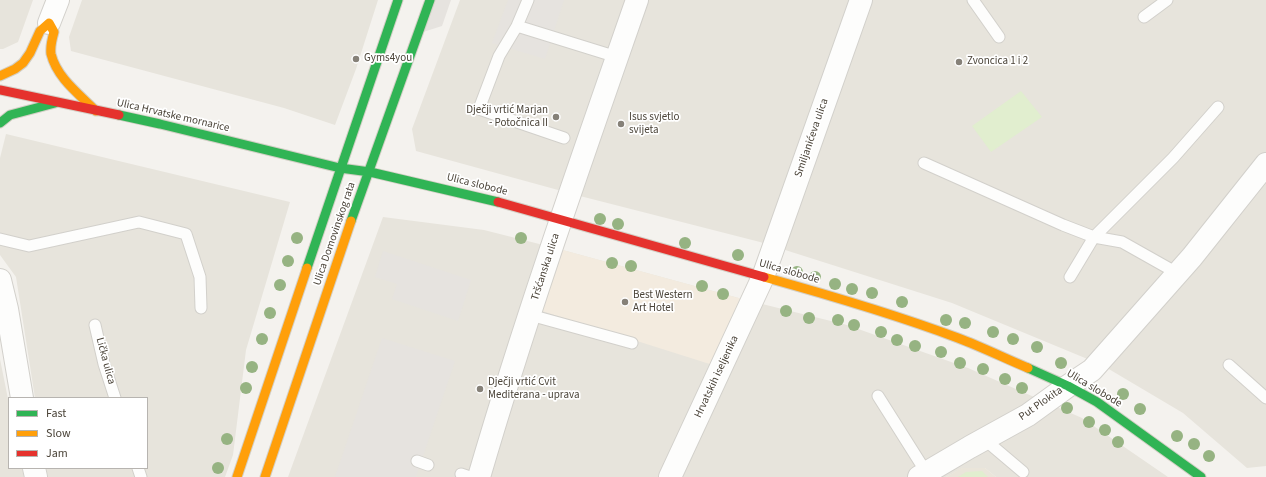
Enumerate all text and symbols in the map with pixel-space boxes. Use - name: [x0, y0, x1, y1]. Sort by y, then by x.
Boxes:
- place label: Gyms4you: [364, 52, 412, 66]
- marker: Gyms4you: [351, 54, 361, 64]
- place label: Zvoncica 1 i 2: [967, 55, 1028, 69]
- marker: Zvoncica 1 i 2: [954, 57, 964, 67]
- street label: Ulica Hrvatske mornarice: [115, 97, 231, 135]
- street label: Smiljanićeva ulica: [792, 97, 832, 179]
- place label: Dječji vrtić Marjan - Potočnica II: [466, 104, 548, 130]
- place label: Isus svjetlo svijeta: [629, 111, 679, 137]
- marker: Dječji vrtić Marjan - Potočnica II: [551, 112, 561, 122]
- marker: Isus svjetlo svijeta: [616, 119, 626, 129]
- street label: Ulica slobode: [445, 171, 509, 199]
- street label: Ulica Domovinskog rata: [311, 181, 359, 287]
- street label: Tršćanska ulica: [529, 232, 563, 302]
- street label: Ulica slobode: [757, 257, 821, 287]
- place label: Best Western Art Hotel: [633, 289, 693, 315]
- marker: Best Western Art Hotel: [620, 297, 630, 307]
- street label: Hrvatskih iseljenika: [692, 334, 742, 420]
- street label: Lička ulica: [92, 336, 118, 386]
- street label: Ulica slobode: [1064, 367, 1124, 411]
- place label: Dječji vrtić Cvit Mediterana - uprava: [488, 376, 579, 402]
- marker: Dječji vrtić Cvit Mediterana - uprava: [475, 384, 485, 394]
- street label: Put Plokita: [1017, 384, 1065, 424]
- legend: [8, 397, 148, 469]
- text: Fast: [46, 405, 66, 422]
- text: Slow: [46, 425, 71, 442]
- text: Jam: [46, 445, 68, 462]

